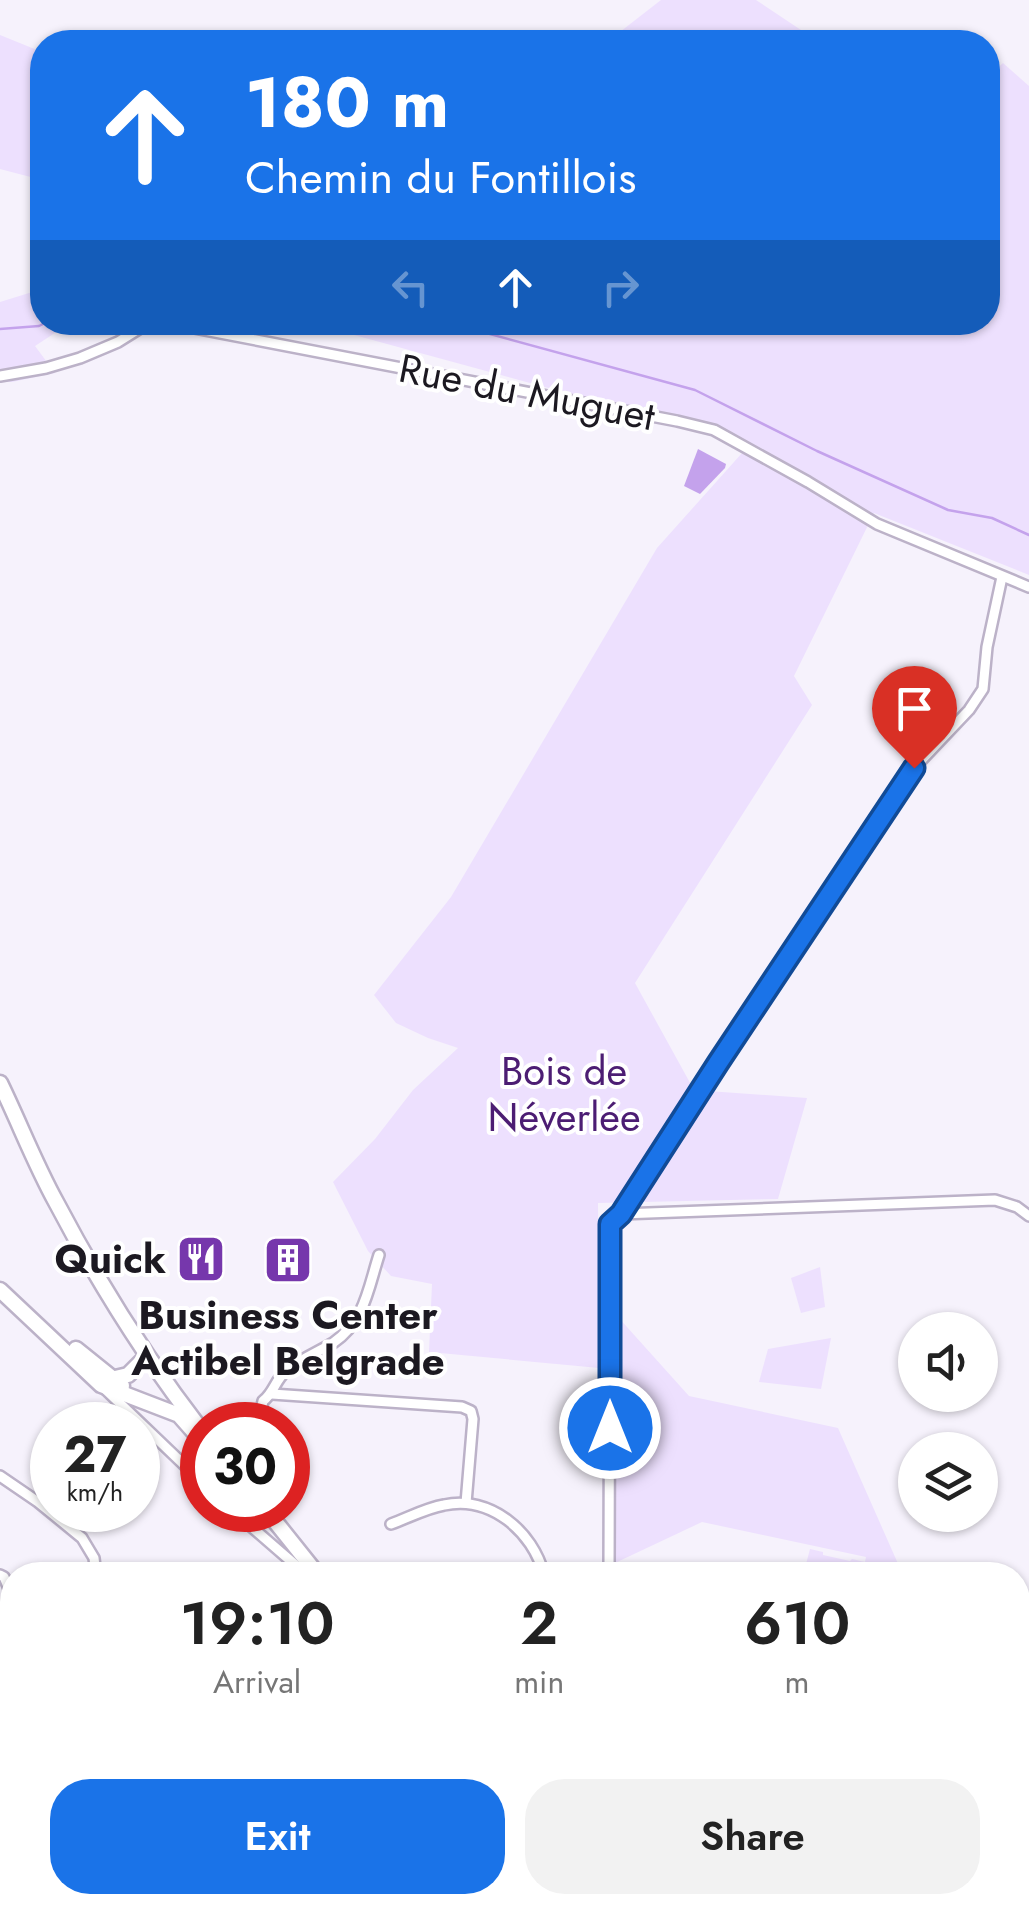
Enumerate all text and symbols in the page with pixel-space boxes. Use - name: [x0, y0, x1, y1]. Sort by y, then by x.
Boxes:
- text: 180 m: [245, 52, 449, 153]
- icon: ahead: [80, 70, 210, 200]
- text: Chemin du Fontillois: [245, 145, 636, 210]
- icon: left: [383, 260, 438, 315]
- icon: ahead: [488, 260, 543, 315]
- icon: right: [593, 260, 648, 315]
- street label: Rue du Muguet: [394, 339, 660, 445]
- pin: [872, 666, 957, 769]
- icon: arrive: [887, 681, 942, 736]
- park label: Bois de Néverlée: [487, 1042, 641, 1146]
- place label: Quick: [55, 1230, 166, 1288]
- restaurant icon: Quick: [175, 1233, 227, 1285]
- building icon: Business Center Actibel Belgrade: [262, 1234, 314, 1286]
- place label: Business Center Actibel Belgrade: [130, 1286, 445, 1390]
- map controls: [898, 1312, 998, 1532]
- button: sound: [898, 1312, 998, 1412]
- position arrow: [558, 1376, 662, 1480]
- speed limit sign: 30: [180, 1402, 310, 1532]
- text: 27: [64, 1418, 126, 1491]
- button: layers: [898, 1432, 998, 1532]
- text: km/h: [67, 1474, 123, 1510]
- text: 19:10: [180, 1580, 334, 1667]
- text: 2: [520, 1580, 558, 1667]
- text: 610: [744, 1580, 850, 1667]
- text: Arrival: [213, 1659, 301, 1705]
- text: min: [514, 1659, 564, 1705]
- text: m: [785, 1659, 810, 1705]
- button: Exit: [50, 1779, 505, 1894]
- button: Share: [525, 1779, 980, 1894]

